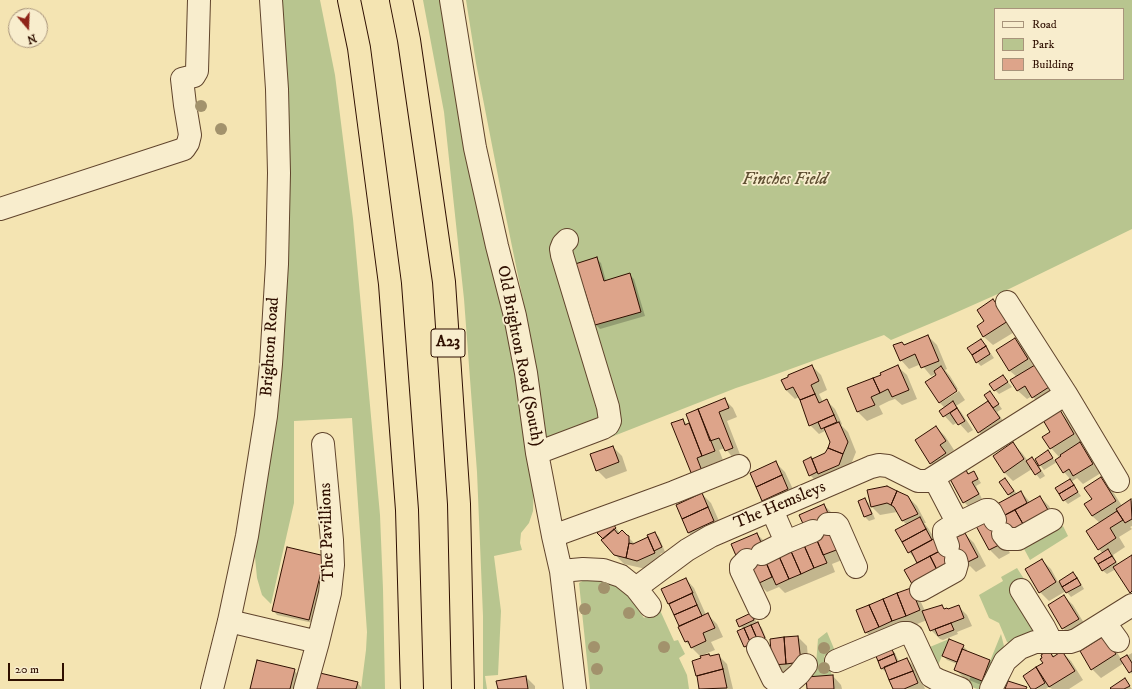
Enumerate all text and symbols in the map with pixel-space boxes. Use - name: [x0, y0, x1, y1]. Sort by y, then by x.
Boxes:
- north arrow: [8, 8, 48, 48]
- legend: [994, 8, 1124, 80]
- text: Road: [1032, 17, 1057, 32]
- text: N: [25, 30, 38, 46]
- text: Park: [1032, 37, 1054, 52]
- text: Building: [1032, 57, 1073, 72]
- park label: Finches Field: [742, 170, 828, 190]
- street label: Old Brighton Road (South): [491, 264, 547, 448]
- street label: Brighton Road: [257, 296, 285, 398]
- road number: A23: [431, 329, 465, 357]
- street label: The Hemsleys: [731, 478, 829, 534]
- street label: The Pavillions: [316, 482, 340, 582]
- scale bar: [10, 655, 66, 681]
- text: 20 m: [15, 662, 39, 677]

